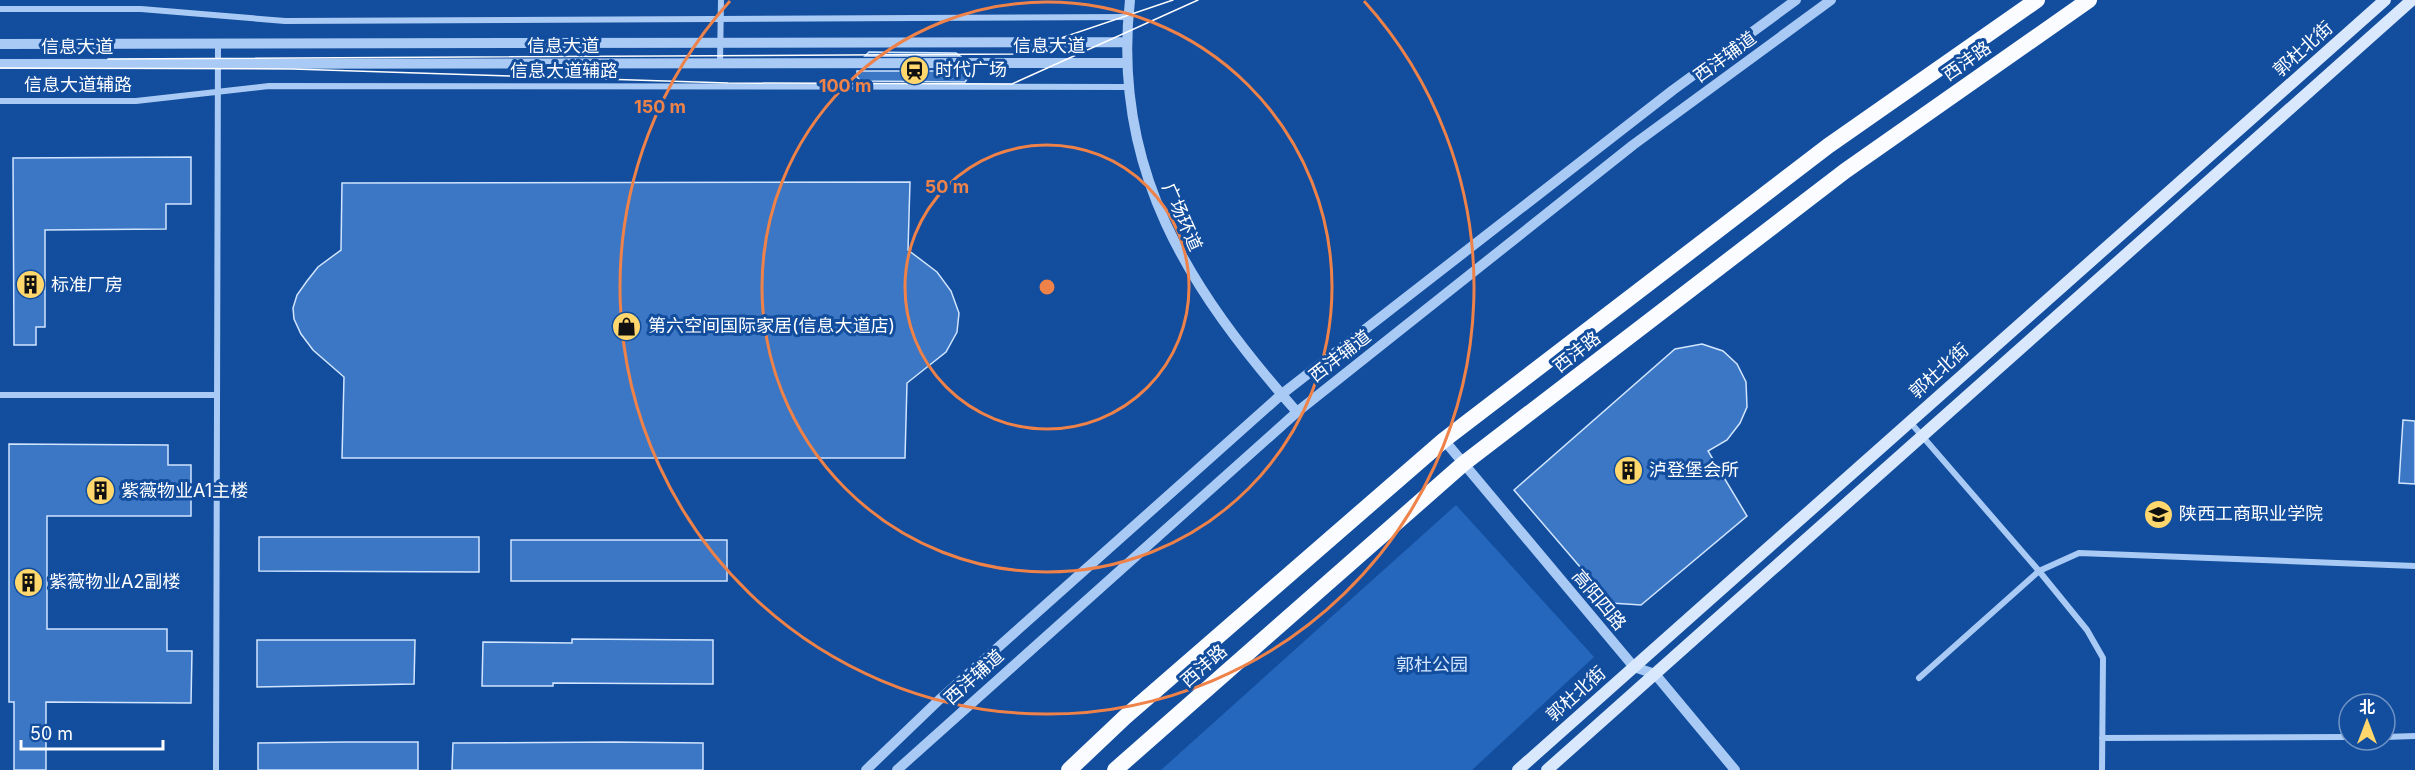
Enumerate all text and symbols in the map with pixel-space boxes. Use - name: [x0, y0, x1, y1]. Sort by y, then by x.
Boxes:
- street label: 郭杜北街: [2269, 17, 2336, 81]
- street label: 西沣辅道: [1689, 27, 1760, 86]
- street label: 信息大道: [527, 35, 599, 56]
- street label: 信息大道: [1013, 35, 1085, 56]
- street label: 信息大道: [41, 36, 113, 57]
- street label: 西沣路: [1939, 37, 1995, 85]
- station icon: 时代广场: [898, 54, 930, 86]
- place label: 时代广场: [935, 59, 1007, 80]
- street label: 信息大道辅路: [510, 60, 618, 81]
- street label: 信息大道辅路: [24, 74, 132, 95]
- text: 100 m: [819, 75, 871, 96]
- text: 150 m: [634, 96, 686, 117]
- text: 50 m: [925, 176, 969, 197]
- street label: 广场环道: [1158, 180, 1207, 254]
- building icon: 标准厂房: [14, 269, 46, 301]
- place label: 标准厂房: [51, 274, 123, 295]
- centre of rings: [1037, 277, 1057, 297]
- shop icon: 第六空间国际家居(信息大道店): [611, 310, 643, 342]
- place label: 第六空间国际家居(信息大道店): [648, 315, 895, 336]
- street label: 西沣辅道: [1305, 325, 1375, 386]
- street label: 西沣路: [1549, 327, 1604, 377]
- street label: 郭杜北街: [1905, 339, 1972, 403]
- building icon: 泸登堡会所: [1612, 454, 1644, 486]
- place label: 泸登堡会所: [1649, 459, 1739, 480]
- building icon: 紫薇物业A1主楼: [84, 475, 116, 507]
- place label: 紫薇物业A1主楼: [121, 480, 248, 501]
- school or university icon: 陕西工商职业学院: [2142, 498, 2174, 530]
- place label: 陕西工商职业学院: [2179, 503, 2323, 524]
- street label: 高阳四路: [1568, 565, 1631, 634]
- building icon: 紫薇物业A2副楼: [12, 566, 44, 598]
- place label: 紫薇物业A2副楼: [49, 571, 180, 592]
- street label: 西沣路: [1176, 640, 1231, 691]
- street label: 西沣辅道: [940, 645, 1007, 709]
- park label: 郭杜公园: [1396, 654, 1468, 675]
- street label: 郭杜北街: [1542, 662, 1609, 726]
- north arrow: [2337, 692, 2397, 752]
- text: 北: [2359, 697, 2375, 717]
- scale bar: [21, 713, 164, 751]
- text: 50 m: [30, 723, 73, 744]

